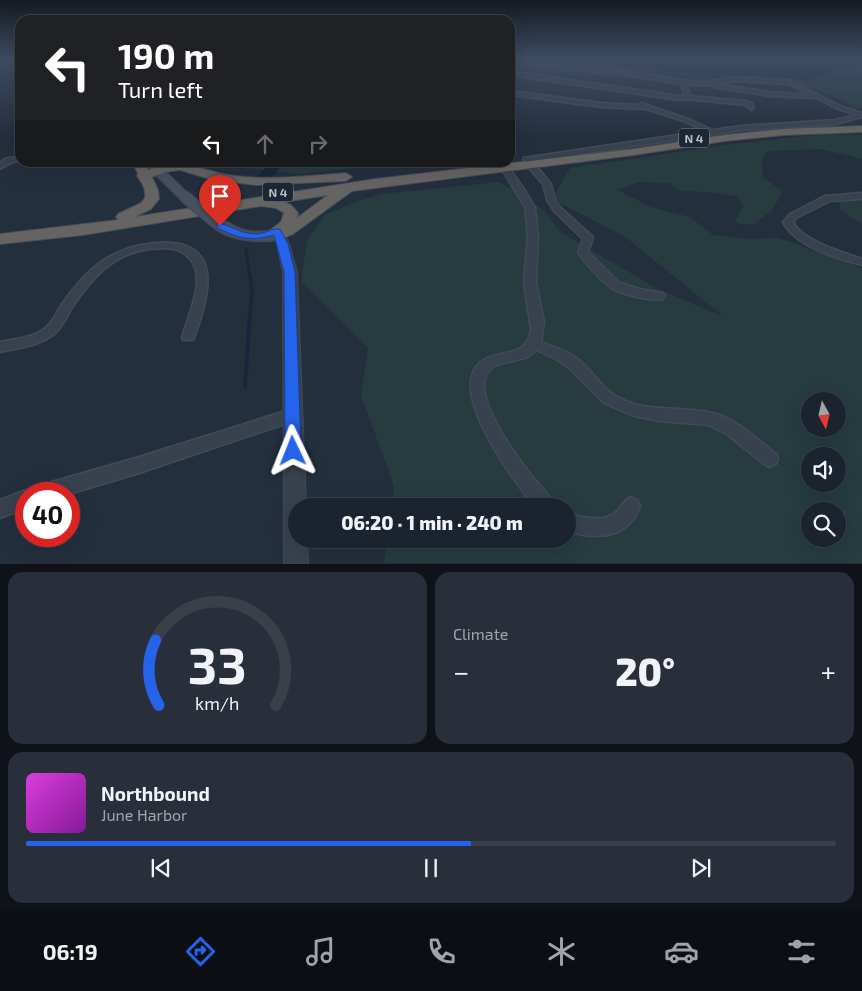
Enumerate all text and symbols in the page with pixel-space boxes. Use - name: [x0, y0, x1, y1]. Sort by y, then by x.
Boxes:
- text: 190 m: [118, 34, 214, 76]
- icon: left: [35, 35, 100, 100]
- text: Turn left: [118, 76, 203, 102]
- road number: N 4: [679, 128, 709, 148]
- icon: left: [198, 130, 226, 158]
- icon: ahead: [251, 130, 279, 158]
- icon: right: [304, 130, 332, 158]
- pin: [199, 175, 241, 226]
- icon: arrive: [206, 182, 234, 210]
- road number: N 4: [263, 182, 293, 202]
- north arrow: [801, 392, 846, 438]
- map controls: [801, 392, 846, 547]
- position arrow: [266, 424, 318, 476]
- button: sound: [801, 447, 846, 492]
- speed limit sign: 40: [15, 482, 80, 547]
- button: search: [801, 502, 846, 547]
- text: 06:20 · 1 min · 240 m: [341, 511, 523, 534]
- text: Climate: [453, 624, 508, 643]
- text: 33: [188, 632, 247, 694]
- text: 20°: [615, 648, 675, 694]
- text: −: [453, 654, 469, 688]
- text: +: [821, 654, 836, 688]
- text: km/h: [195, 692, 240, 714]
- text: Northbound: [101, 782, 210, 805]
- text: June Harbor: [101, 805, 188, 824]
- icon: previous: [147, 854, 175, 882]
- icon: pause: [417, 854, 445, 882]
- icon: next: [687, 854, 715, 882]
- icon: directions: [183, 934, 218, 969]
- icon: music: [303, 934, 338, 969]
- icon: phone: [424, 934, 459, 969]
- icon: climate: [544, 934, 579, 969]
- icon: car: [664, 934, 699, 969]
- icon: filters: [784, 934, 819, 969]
- text: 06:19: [43, 938, 98, 964]

